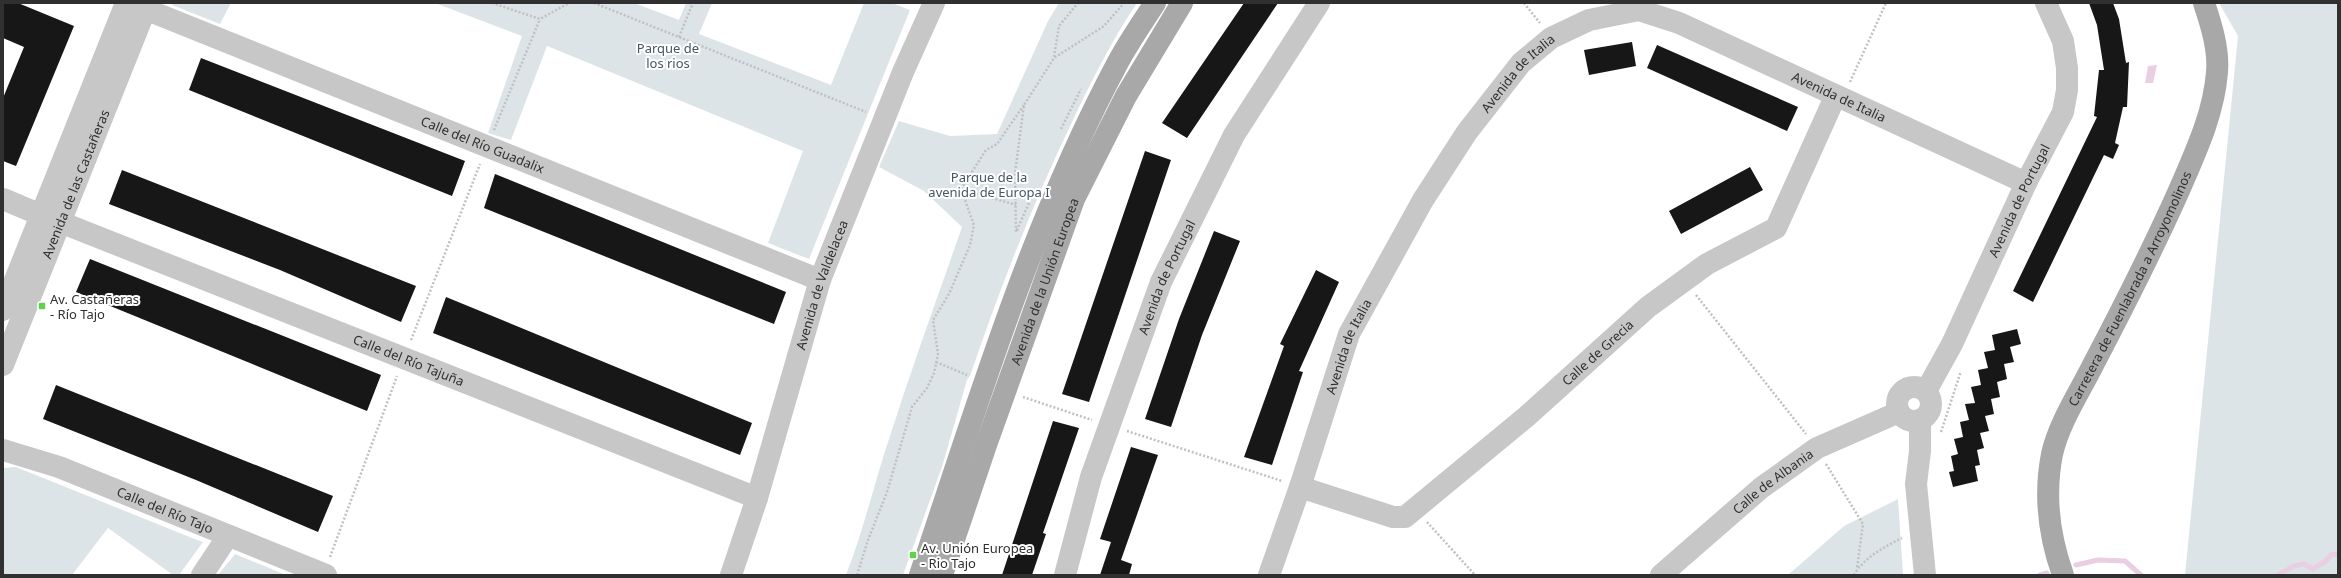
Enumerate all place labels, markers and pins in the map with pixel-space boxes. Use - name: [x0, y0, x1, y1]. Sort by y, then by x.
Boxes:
- place label: Av. Castañeras - Río Tajo: [50, 290, 139, 323]
- marker: Av. Castañeras - Río Tajo: [37, 301, 47, 311]
- place label: Av. Unión Europea - Rio Tajo: [921, 539, 1033, 572]
- marker: Av. Unión Europea - Rio Tajo: [908, 550, 918, 560]

